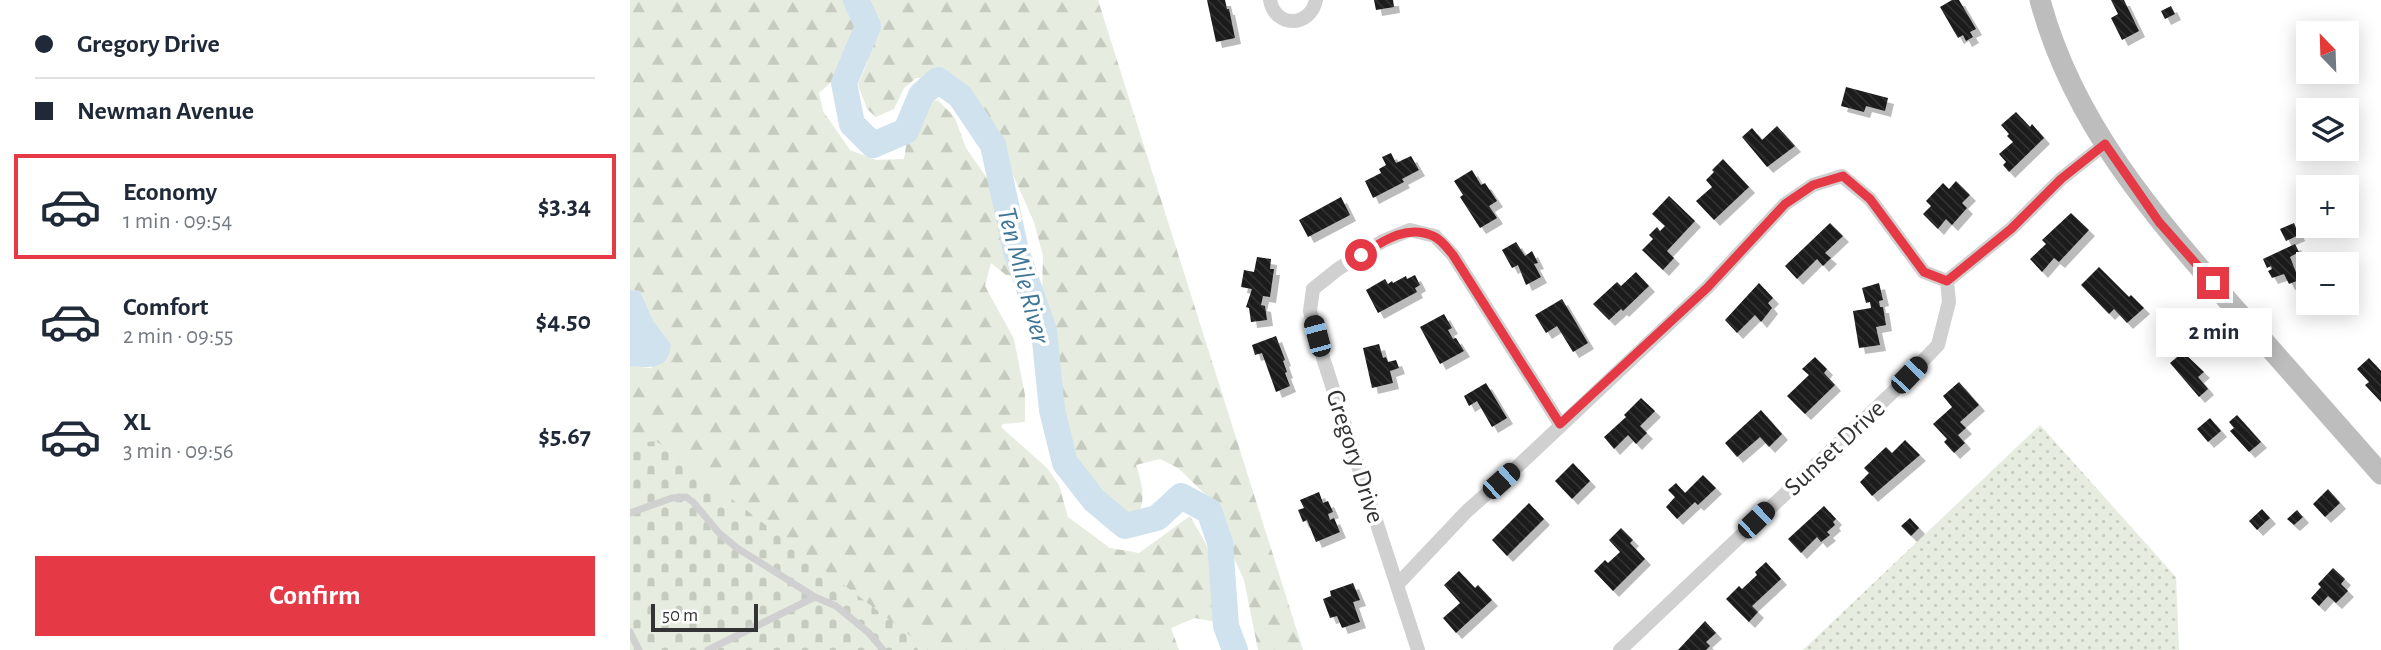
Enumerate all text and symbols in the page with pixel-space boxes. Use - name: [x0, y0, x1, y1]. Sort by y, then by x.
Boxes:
- north arrow: [2296, 21, 2359, 84]
- map controls: [2296, 21, 2359, 315]
- text: Gregory Drive: [77, 31, 220, 57]
- text: Newman Avenue: [77, 98, 254, 124]
- button: layers: [2296, 98, 2359, 161]
- icon: car: [39, 175, 102, 238]
- button: +: [2296, 175, 2359, 238]
- text: Economy: [123, 179, 217, 205]
- text: $3.34: [538, 193, 591, 219]
- water label: Ten Mile River: [992, 205, 1055, 347]
- text: 1 min · 09:54: [123, 210, 232, 233]
- route start: [1345, 239, 1377, 271]
- button: −: [2296, 252, 2359, 315]
- route end: [2197, 267, 2229, 299]
- icon: car: [39, 290, 102, 353]
- text: Comfort: [123, 294, 208, 320]
- text: $4.50: [535, 308, 591, 334]
- callout: 2 min: [2155, 308, 2271, 356]
- car: [1302, 313, 1333, 359]
- text: 2 min: [2188, 321, 2240, 344]
- text: 2 min · 09:55: [123, 325, 233, 348]
- car: [1887, 353, 1932, 397]
- street label: Gregory Drive: [1321, 386, 1389, 526]
- street label: Sunset Drive: [1779, 395, 1890, 501]
- icon: car: [39, 405, 102, 468]
- text: XL: [123, 409, 150, 435]
- text: $5.67: [538, 423, 591, 449]
- text: 3 min · 09:56: [123, 440, 234, 463]
- car: [1479, 459, 1524, 503]
- car: [1734, 498, 1779, 542]
- button: Confirm: [35, 556, 595, 636]
- scale bar: [651, 601, 758, 633]
- text: 50 m: [662, 606, 698, 625]

